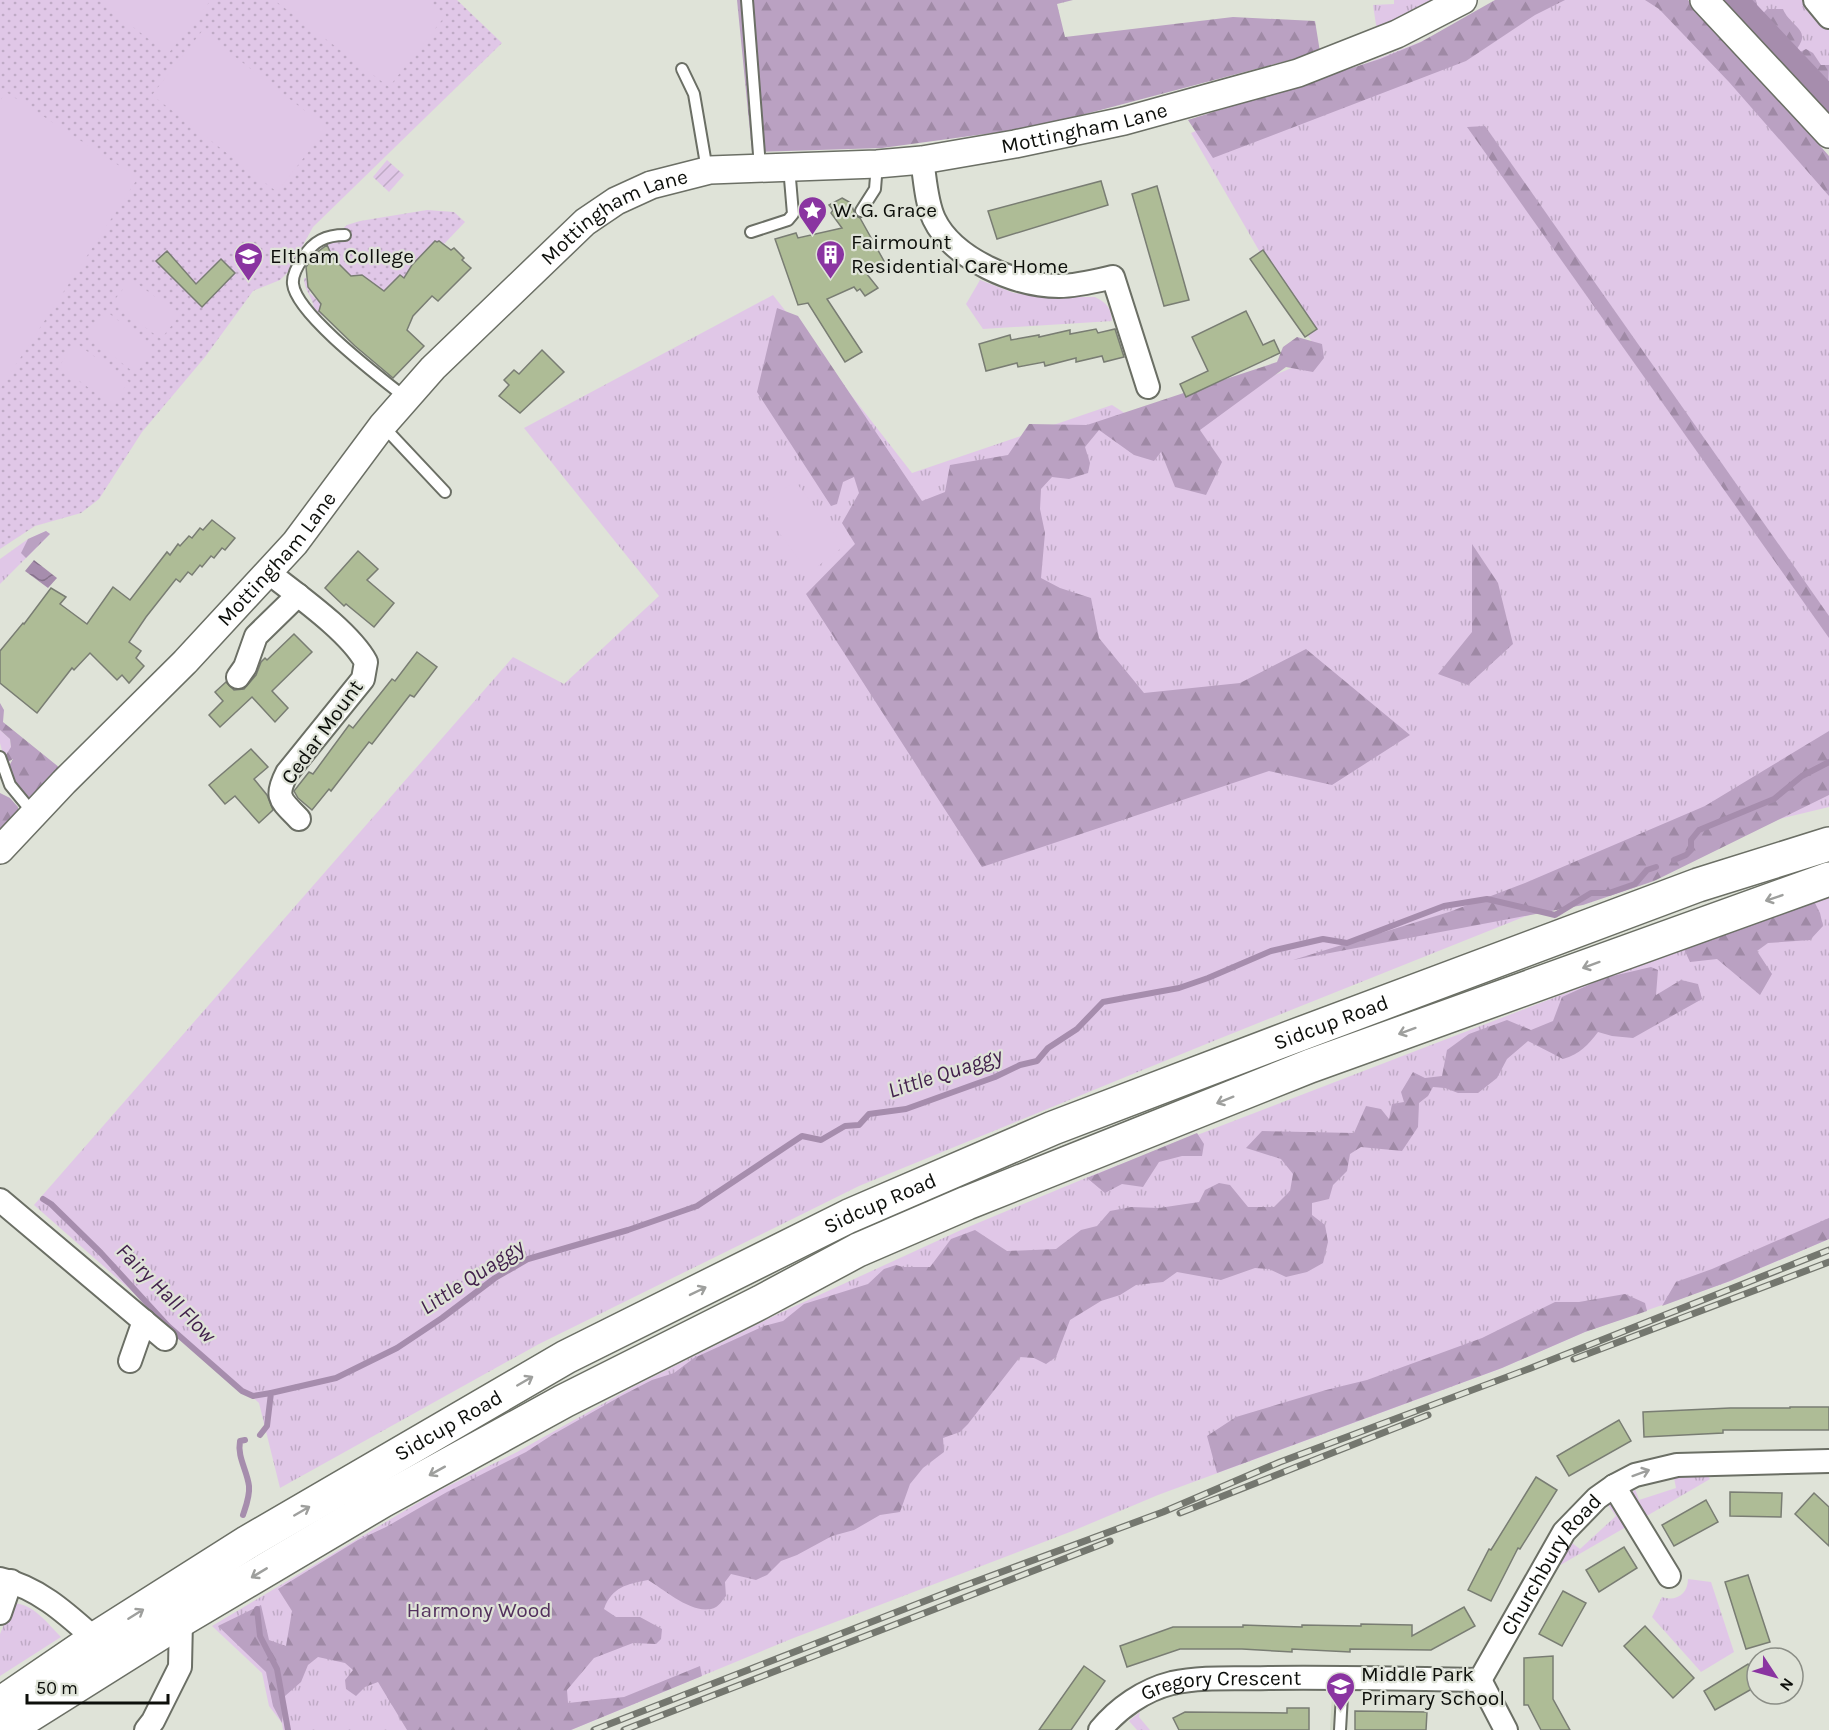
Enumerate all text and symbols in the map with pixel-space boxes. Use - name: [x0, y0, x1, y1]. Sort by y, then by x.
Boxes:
- street label: Mottingham Lane: [999, 98, 1170, 158]
- street label: Mottingham Lane: [536, 164, 690, 270]
- place icon: W. G. Grace: [796, 194, 828, 236]
- place label: W. G. Grace: [833, 198, 937, 222]
- place label: Fairmount Residential Care Home: [851, 230, 1068, 278]
- building icon: Fairmount Residential Care Home: [814, 238, 846, 280]
- school or university icon: Eltham College: [233, 240, 265, 282]
- place label: Eltham College: [270, 244, 414, 268]
- street label: Mottingham Lane: [212, 487, 341, 631]
- street label: Cedar Mount: [276, 675, 368, 789]
- one-way arrow: [1765, 894, 1784, 905]
- one-way arrow: [1582, 961, 1601, 972]
- street label: Sidcup Road: [1270, 990, 1392, 1055]
- one-way arrow: [1398, 1027, 1417, 1038]
- water label: Little Quaggy: [885, 1042, 1007, 1104]
- one-way arrow: [1216, 1095, 1235, 1106]
- street label: Sidcup Road: [820, 1168, 940, 1239]
- water label: Little Quaggy: [415, 1233, 530, 1320]
- water label: Fairy Hall Flow: [111, 1238, 222, 1349]
- one-way arrow: [688, 1285, 706, 1297]
- one-way arrow: [515, 1375, 533, 1386]
- street label: Sidcup Road: [390, 1385, 506, 1466]
- one-way arrow: [429, 1466, 447, 1477]
- one-way arrow: [1631, 1467, 1650, 1478]
- street label: Churchbury Road: [1496, 1489, 1606, 1640]
- one-way arrow: [293, 1505, 310, 1517]
- one-way arrow: [251, 1568, 268, 1580]
- park label: Harmony Wood: [406, 1598, 552, 1622]
- one-way arrow: [127, 1607, 144, 1619]
- north arrow: [1745, 1646, 1805, 1706]
- place label: Middle Park Primary School: [1361, 1662, 1505, 1710]
- street label: Gregory Crescent: [1137, 1666, 1302, 1706]
- scale bar: [27, 1667, 168, 1705]
- school or university icon: Middle Park Primary School: [1324, 1670, 1356, 1712]
- text: N: [1776, 1674, 1798, 1695]
- text: 50 m: [36, 1677, 78, 1699]

